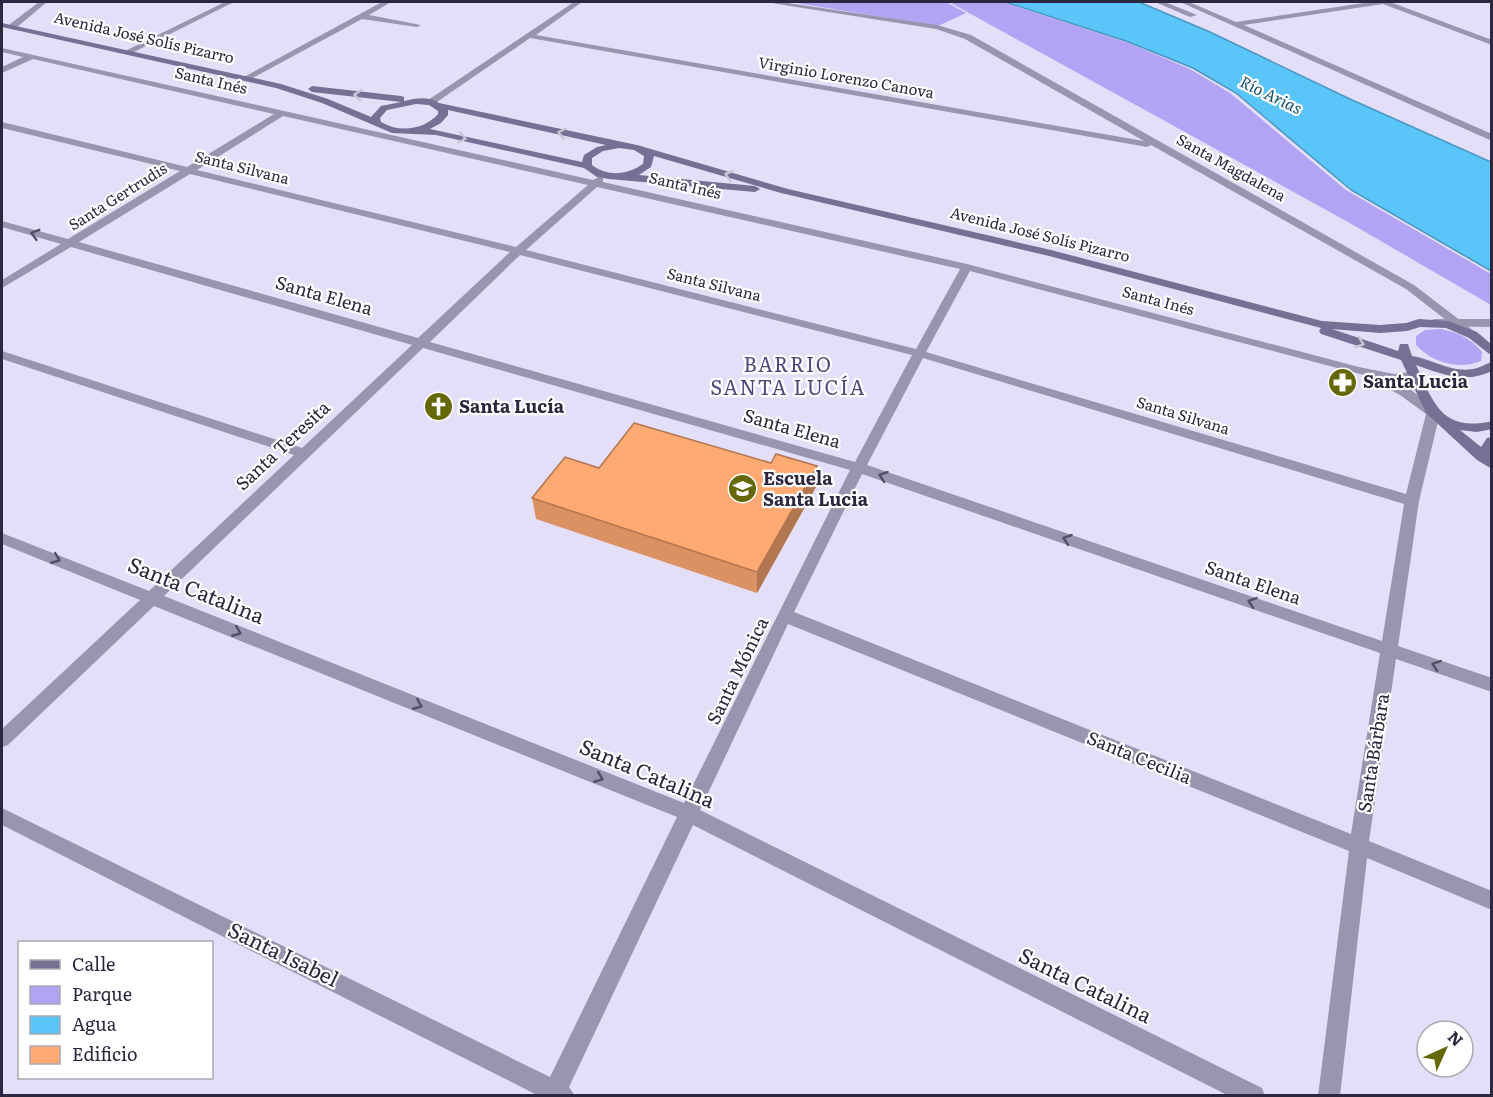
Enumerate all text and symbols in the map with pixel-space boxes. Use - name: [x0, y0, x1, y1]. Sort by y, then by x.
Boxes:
- street label: Avenida José Solís Pizarro: [52, 5, 237, 69]
- street label: Virginio Lorenzo Canova: [757, 50, 937, 103]
- street label: Santa Inés: [173, 60, 250, 99]
- water label: Río Arias: [1236, 69, 1307, 119]
- one-way arrow: [353, 89, 362, 102]
- one-way arrow: [558, 127, 568, 140]
- street label: Santa Magdalena: [1173, 127, 1291, 207]
- one-way arrow: [456, 131, 466, 144]
- street label: Santa Silvana: [193, 144, 293, 190]
- street label: Santa Gertrudis: [63, 156, 171, 235]
- street label: Santa Inés: [647, 165, 724, 204]
- one-way arrow: [724, 169, 734, 182]
- street label: Avenida José Solís Pizarro: [948, 200, 1133, 267]
- one-way arrow: [30, 229, 41, 241]
- street label: Santa Silvana: [665, 261, 765, 307]
- street label: Santa Elena: [273, 268, 376, 321]
- street label: Santa Inés: [1120, 279, 1197, 320]
- one-way arrow: [1354, 336, 1365, 349]
- district label: BARRIO SANTA LUCÍA: [710, 348, 866, 401]
- pharmacy icon: Santa Lucia: [1326, 366, 1358, 398]
- place label: Santa Lucia: [1363, 367, 1469, 394]
- street label: Santa Silvana: [1134, 389, 1234, 440]
- church icon: Santa Lucía: [422, 391, 454, 423]
- place label: Santa Lucía: [459, 392, 565, 419]
- street label: Santa Teresita: [229, 394, 336, 496]
- street label: Santa Elena: [741, 401, 844, 454]
- place label: Escuela Santa Lucia: [763, 464, 869, 512]
- one-way arrow: [878, 470, 889, 483]
- school or university icon: Escuela Santa Lucia: [726, 473, 758, 505]
- one-way arrow: [1063, 533, 1073, 546]
- street label: Santa Catalina: [124, 547, 270, 630]
- one-way arrow: [50, 552, 61, 564]
- street label: Santa Elena: [1202, 553, 1305, 611]
- one-way arrow: [1247, 597, 1258, 609]
- street label: Santa Mónica: [699, 612, 774, 729]
- one-way arrow: [231, 624, 242, 637]
- one-way arrow: [1431, 660, 1442, 673]
- street label: Santa Bárbara: [1350, 691, 1395, 814]
- one-way arrow: [412, 697, 423, 710]
- street label: Santa Cecilia: [1083, 723, 1196, 790]
- street label: Santa Catalina: [575, 729, 721, 814]
- one-way arrow: [593, 770, 603, 783]
- street label: Santa Isabel: [224, 913, 345, 993]
- street label: Santa Catalina: [1014, 938, 1158, 1030]
- legend: [18, 941, 213, 1079]
- text: Calle: [72, 950, 115, 977]
- text: Parque: [72, 980, 132, 1007]
- text: Agua: [72, 1010, 117, 1037]
- north arrow: [1415, 1019, 1475, 1079]
- text: N: [1443, 1024, 1470, 1051]
- text: Edificio: [72, 1040, 138, 1067]

